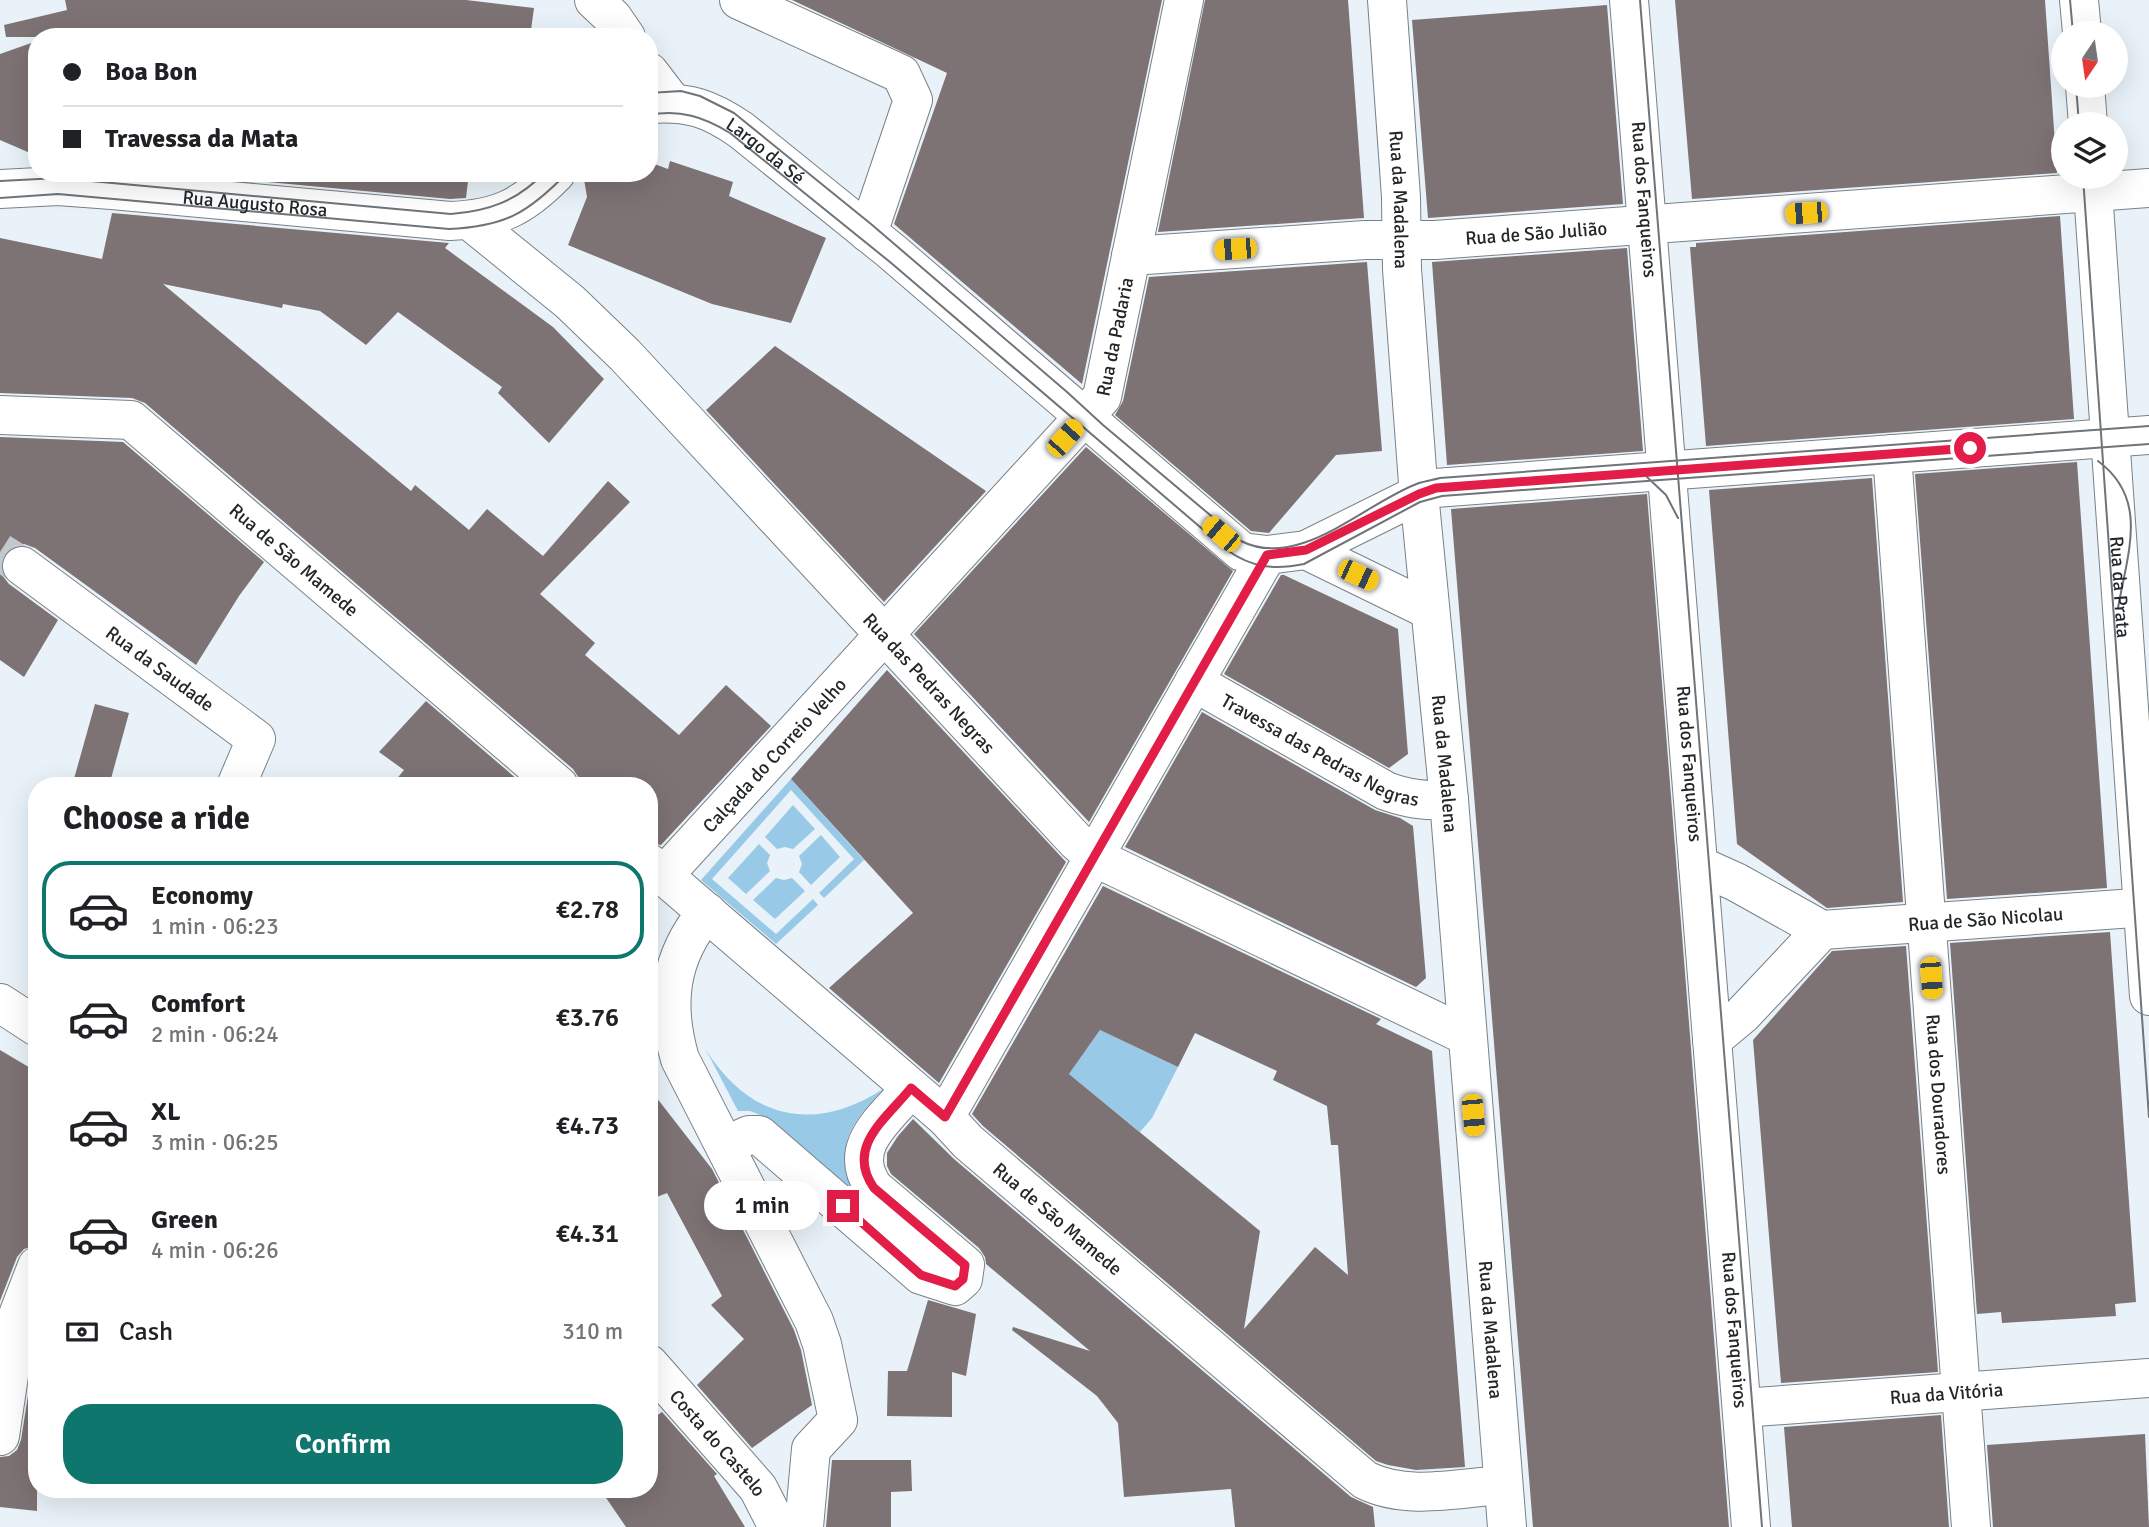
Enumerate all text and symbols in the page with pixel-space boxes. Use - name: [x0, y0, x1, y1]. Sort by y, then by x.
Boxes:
- north arrow: [2051, 21, 2128, 98]
- map controls: [2051, 21, 2128, 189]
- text: Boa Bon: [105, 56, 197, 88]
- street label: Largo da Sé: [721, 112, 809, 190]
- button: layers: [2051, 112, 2128, 189]
- street label: Rua dos Fanqueiros: [1626, 120, 1662, 279]
- text: Travessa da Mata: [105, 123, 298, 155]
- street label: Rua da Madalena: [1383, 130, 1413, 269]
- street label: Rua Augusto Rosa: [182, 186, 329, 223]
- car: [1785, 201, 1828, 225]
- street label: Rua de São Julião: [1464, 216, 1608, 251]
- car: [1214, 237, 1257, 261]
- street label: Rua da Padaria: [1091, 275, 1139, 398]
- car: [1044, 415, 1087, 461]
- route start: [1954, 432, 1986, 464]
- street label: Rua de São Mamede: [224, 499, 363, 622]
- car: [1199, 512, 1244, 556]
- street label: Rua da Prata: [2104, 535, 2135, 639]
- car: [1335, 557, 1382, 593]
- street label: Rua das Pedras Negras: [857, 608, 1000, 759]
- street label: Rua da Saudade: [101, 621, 219, 717]
- street label: Calçada do Correio Velho: [698, 673, 852, 838]
- street label: Rua dos Fanqueiros: [1671, 684, 1707, 843]
- street label: Travessa das Pedras Negras: [1217, 689, 1421, 812]
- street label: Rua da Madalena: [1426, 693, 1463, 834]
- text: Choose a ride: [63, 799, 250, 838]
- icon: car: [67, 879, 130, 942]
- text: Economy: [151, 880, 253, 912]
- text: €2.78: [556, 894, 619, 926]
- street label: Rua de São Nicolau: [1907, 902, 2064, 937]
- text: 1 min · 06:23: [151, 912, 279, 941]
- car: [1920, 956, 1943, 1000]
- icon: car: [67, 987, 130, 1050]
- text: Comfort: [151, 988, 245, 1020]
- text: €3.76: [556, 1002, 619, 1034]
- street label: Rua dos Douradores: [1920, 1013, 1956, 1176]
- text: 2 min · 06:24: [151, 1020, 279, 1049]
- car: [1461, 1093, 1486, 1137]
- icon: car: [67, 1095, 130, 1158]
- text: XL: [151, 1096, 181, 1128]
- text: €4.73: [556, 1110, 619, 1142]
- text: 3 min · 06:25: [151, 1128, 279, 1157]
- street label: Rua de São Mamede: [988, 1157, 1127, 1281]
- callout: 1 min: [703, 1182, 818, 1230]
- route end: [827, 1190, 859, 1222]
- text: 1 min: [734, 1191, 790, 1220]
- icon: car: [67, 1203, 130, 1266]
- text: Green: [151, 1204, 218, 1236]
- text: €4.31: [556, 1218, 619, 1250]
- text: 4 min · 06:26: [151, 1236, 279, 1265]
- street label: Rua dos Fanqueiros: [1716, 1251, 1752, 1409]
- street label: Rua da Madalena: [1473, 1260, 1508, 1400]
- icon: cash: [63, 1313, 101, 1351]
- text: Cash: [119, 1316, 173, 1348]
- text: 310 m: [562, 1317, 623, 1346]
- street label: Rua da Vitória: [1889, 1378, 2004, 1410]
- street label: Costa do Castelo: [664, 1385, 771, 1501]
- button: Confirm: [63, 1404, 623, 1484]

